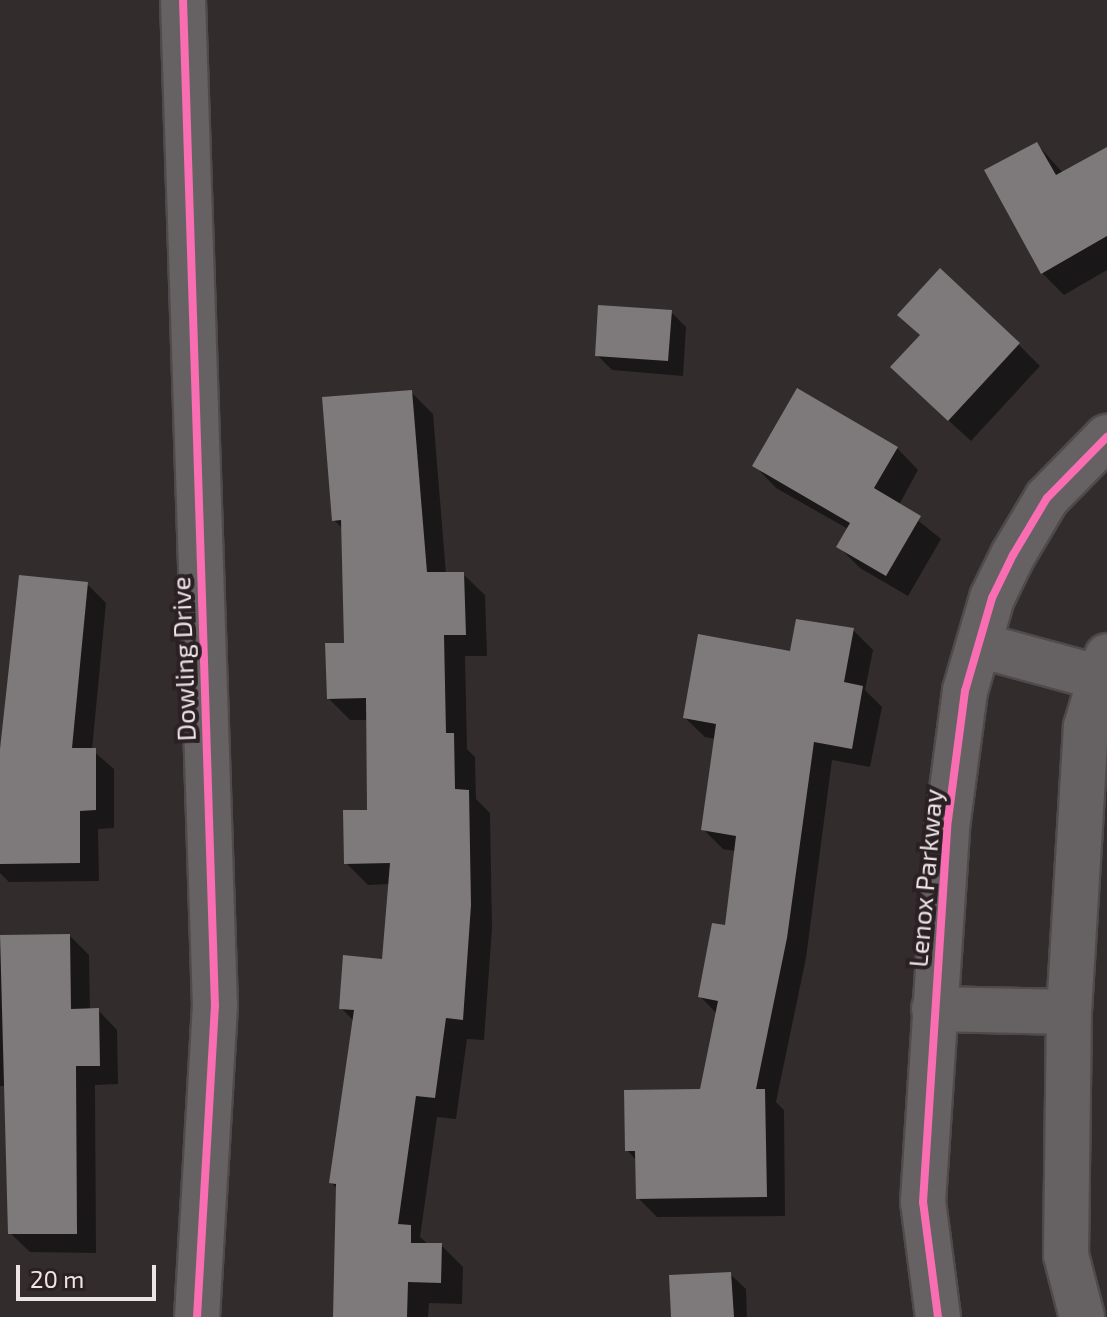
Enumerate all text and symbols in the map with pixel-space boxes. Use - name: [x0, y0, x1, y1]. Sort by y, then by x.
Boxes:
- street label: Dowling Drive: [165, 576, 201, 742]
- street label: Lenox Parkway: [902, 788, 948, 968]
- scale bar: [20, 1249, 160, 1299]
- text: 20 m: [30, 1264, 84, 1293]

